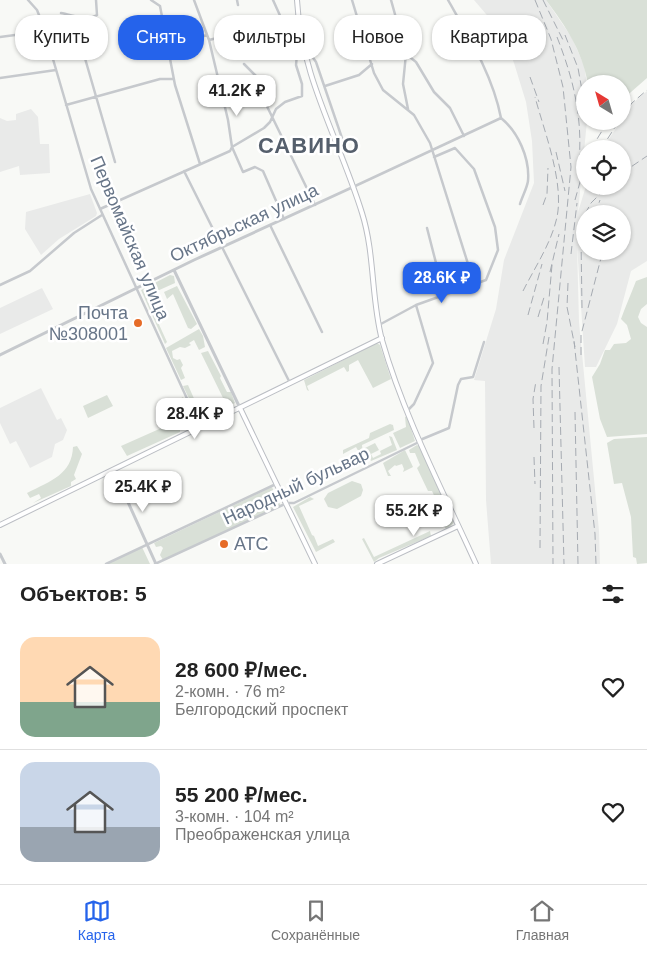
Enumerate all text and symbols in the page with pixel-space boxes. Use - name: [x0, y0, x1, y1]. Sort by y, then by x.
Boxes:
- chip: Купить: [15, 15, 108, 60]
- chip: Снять: [118, 15, 204, 60]
- chip: Фильтры: [214, 15, 324, 60]
- chip: Новое: [334, 15, 422, 60]
- chip: Квартира: [432, 15, 546, 60]
- pin: 41.2K ₽: [191, 74, 283, 117]
- north arrow: [576, 75, 631, 130]
- map controls: [576, 75, 631, 260]
- text: 41.2K ₽: [209, 82, 265, 99]
- district label: САВИНО: [258, 133, 360, 158]
- button: locate: [576, 140, 631, 195]
- street label: Первомайская улица: [86, 153, 174, 324]
- street label: Октябрьская улица: [167, 179, 322, 266]
- button: layers: [576, 205, 631, 260]
- pin: 28.6K ₽: [396, 262, 488, 304]
- text: 28.6K ₽: [414, 269, 470, 286]
- place label: Почта №308001: [49, 303, 129, 344]
- marker: Почта №308001: [132, 317, 144, 329]
- pin: 28.4K ₽: [149, 398, 241, 440]
- text: 28.4K ₽: [167, 405, 223, 422]
- street label: Народный бульвар: [220, 443, 372, 529]
- pin: 25.4K ₽: [97, 470, 189, 513]
- text: 25.4K ₽: [115, 478, 171, 495]
- pin: 55.2K ₽: [368, 494, 460, 537]
- text: 55.2K ₽: [386, 502, 442, 519]
- place label: АТС: [234, 534, 269, 554]
- marker: АТС: [218, 538, 230, 550]
- icon: filters: [599, 580, 627, 608]
- text: Объектов: 5: [20, 582, 147, 605]
- icon: home: [60, 657, 120, 717]
- text: 28 600 ₽/мес.: [175, 658, 308, 681]
- icon: heart: [599, 673, 627, 701]
- text: 2-комн. · 76 m²: [175, 683, 285, 700]
- text: Белгородский проспект: [175, 701, 348, 718]
- icon: home: [60, 782, 120, 842]
- text: 55 200 ₽/мес.: [175, 783, 308, 806]
- icon: heart: [599, 798, 627, 826]
- text: 3-комн. · 104 m²: [175, 808, 294, 825]
- text: Преображенская улица: [175, 826, 350, 843]
- tab: Карта: [78, 897, 115, 943]
- tab: Сохранённые: [271, 897, 360, 943]
- tab: Главная: [516, 897, 569, 943]

